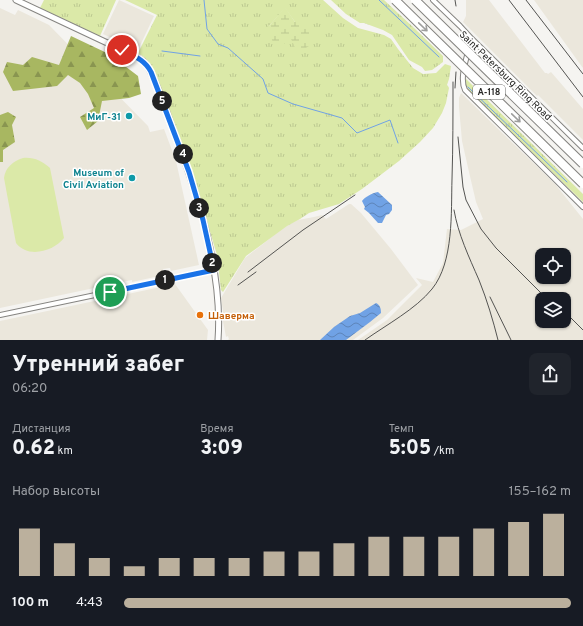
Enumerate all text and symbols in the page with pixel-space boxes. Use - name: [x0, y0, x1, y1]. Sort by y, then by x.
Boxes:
- one-way arrow: [418, 22, 428, 32]
- street label: Saint Petersburg Ring Road: [456, 28, 554, 124]
- pin: [105, 33, 139, 67]
- icon: check: [111, 39, 133, 61]
- road number: А-118: [473, 85, 505, 99]
- pin: 5: [152, 91, 172, 111]
- text: 5: [159, 94, 165, 108]
- place label: МиГ-31: [87, 111, 121, 124]
- marker: МиГ-31: [124, 111, 134, 121]
- one-way arrow: [511, 113, 521, 123]
- pin: 4: [173, 144, 193, 164]
- text: 4: [179, 147, 187, 161]
- place label: Museum of Civil Aviation: [63, 167, 124, 192]
- marker: Museum of Civil Aviation: [127, 173, 137, 183]
- pin: 3: [189, 198, 209, 218]
- text: 3: [196, 201, 202, 215]
- map controls: [535, 248, 571, 328]
- button: locate: [535, 248, 571, 284]
- pin: 2: [202, 253, 222, 273]
- text: 2: [209, 256, 215, 270]
- pin: 1: [155, 270, 175, 290]
- text: 1: [163, 273, 167, 287]
- pin: [93, 275, 127, 309]
- icon: arrive: [99, 281, 121, 303]
- button: layers: [535, 292, 571, 328]
- marker: Шаверма: [195, 310, 205, 320]
- place label: Шаверма: [208, 310, 255, 323]
- text: Утренний забег: [12, 352, 184, 379]
- button: share: [529, 353, 571, 395]
- text: 06:20: [12, 381, 47, 397]
- text: Дистанция: [12, 422, 71, 436]
- text: Время: [200, 422, 233, 436]
- text: Темп: [389, 422, 414, 436]
- text: 0.62: [12, 436, 55, 462]
- text: 3:09: [200, 436, 243, 462]
- text: 5:05: [389, 436, 431, 462]
- text: km: [55, 444, 73, 458]
- text: /km: [431, 444, 454, 458]
- text: Набор высоты: [12, 484, 100, 500]
- text: 155–162 m: [509, 484, 571, 500]
- text: 100 m: [12, 595, 49, 611]
- text: 4:43: [76, 595, 103, 611]

